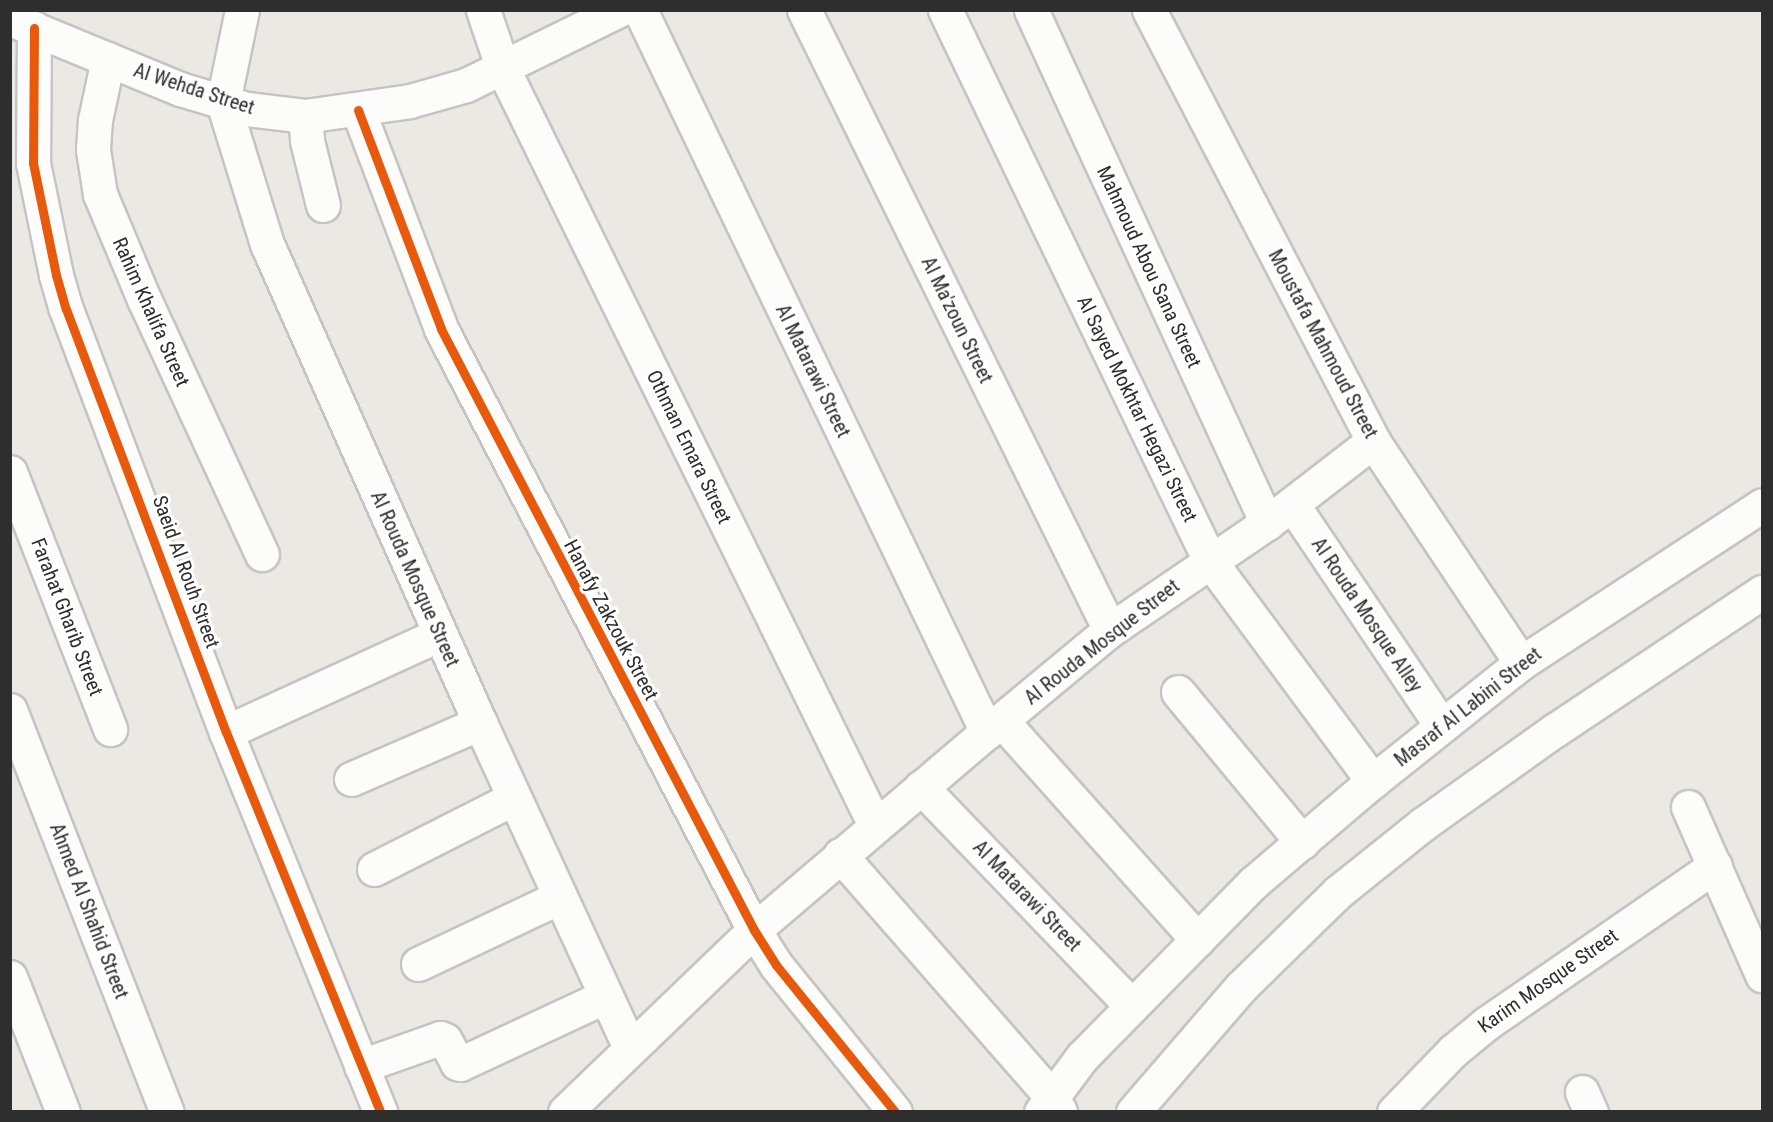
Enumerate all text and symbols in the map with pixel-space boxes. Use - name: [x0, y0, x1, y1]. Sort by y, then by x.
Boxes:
- street label: Al Wehda Street: [131, 58, 257, 120]
- street label: Mahmoud Abou Sana Street: [1092, 162, 1206, 372]
- street label: Rahim Khalifa Street: [107, 234, 195, 390]
- street label: Moustafa Mahmoud Street: [1263, 245, 1383, 443]
- street label: Al Ma'zoun Street: [916, 253, 998, 387]
- street label: Al Sayed Mokhtar Hegazi Street: [1072, 292, 1202, 526]
- street label: Al Matarawi Street: [770, 300, 856, 442]
- street label: Othman Emara Street: [641, 366, 737, 528]
- street label: Al Rouda Mosque Street: [365, 487, 465, 671]
- street label: Saeid Al Rouh Street: [147, 492, 225, 652]
- street label: Al Rouda Mosque Alley: [1306, 533, 1428, 697]
- street label: Farahat Gharib Street: [26, 535, 108, 699]
- street label: Hanafy Zakzouk Street: [559, 536, 663, 704]
- street label: Al Rouda Mosque Street: [1020, 574, 1184, 710]
- street label: Masraf Al Labini Street: [1390, 642, 1546, 772]
- street label: Ahmed Al Shahid Street: [44, 820, 134, 1002]
- street label: Al Matarawi Street: [968, 835, 1086, 957]
- street label: Karim Mosque Street: [1473, 924, 1623, 1038]

